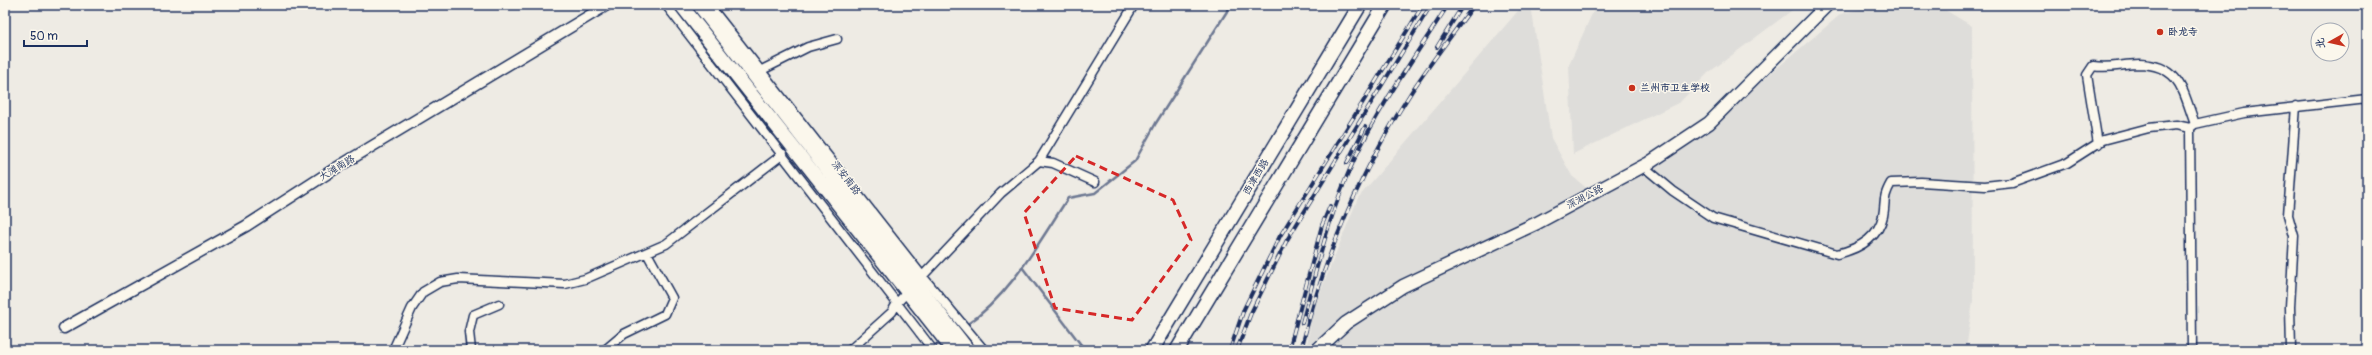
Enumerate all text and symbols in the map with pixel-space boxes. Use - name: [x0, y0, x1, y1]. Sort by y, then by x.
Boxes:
- scale bar: [24, 22, 87, 48]
- north arrow: [2310, 22, 2350, 62]
- place label: 卧龙寺: [2168, 26, 2198, 38]
- marker: 卧龙寺: [2155, 27, 2165, 37]
- text: 50 m: [30, 29, 58, 44]
- text: 北: [2313, 37, 2328, 50]
- place label: 兰州市卫生学校: [1640, 82, 1710, 94]
- marker: 兰州市卫生学校: [1627, 83, 1637, 93]
- street label: 大滩南路: [317, 153, 357, 183]
- street label: 西津西路: [1241, 157, 1271, 197]
- street label: 深安南路: [829, 159, 863, 197]
- street label: 深湖公路: [1565, 182, 1605, 212]

